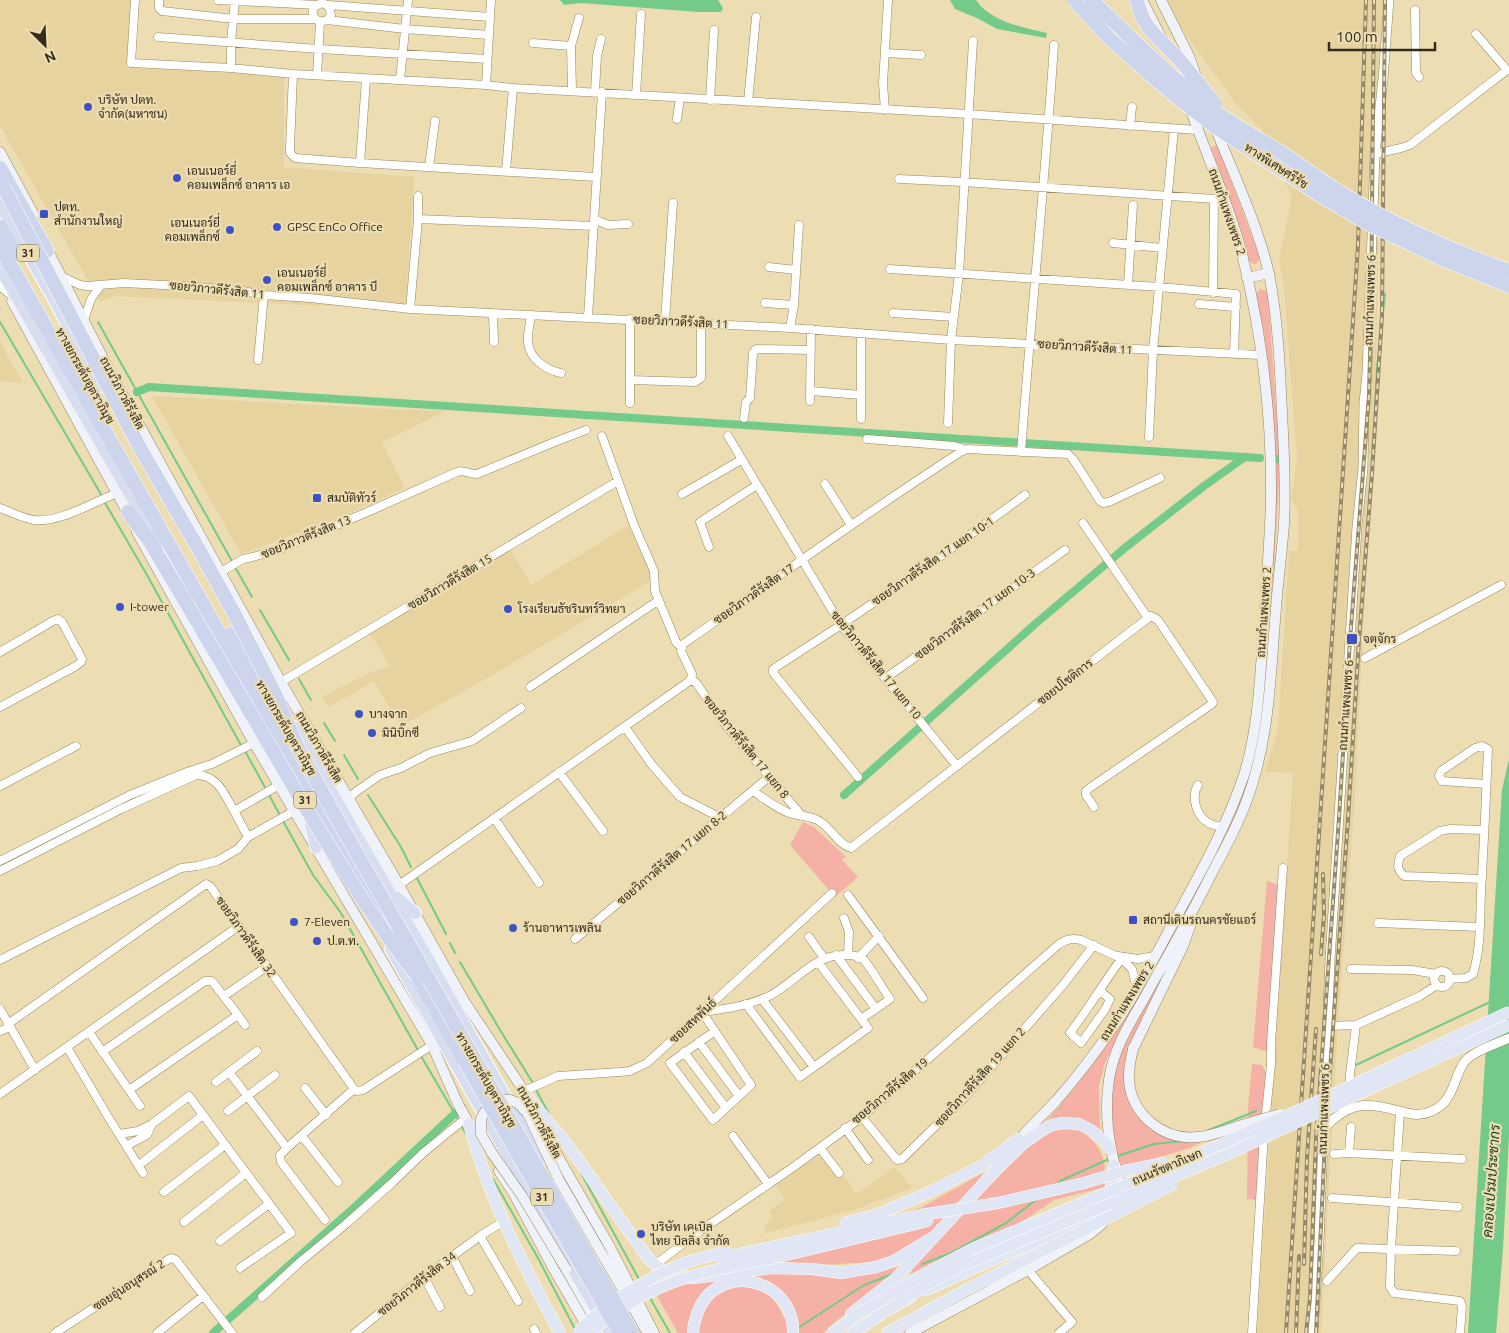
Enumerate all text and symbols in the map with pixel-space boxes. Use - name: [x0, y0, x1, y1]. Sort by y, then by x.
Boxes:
- north arrow: [20, 20, 70, 70]
- scale bar: [1329, 20, 1435, 52]
- text: 100 m: [1336, 28, 1378, 45]
- text: N: [42, 47, 58, 66]
- place label: บริษัท ปตท. จำกัด(มหาชน): [98, 93, 168, 121]
- marker: บริษัท ปตท. จำกัด(มหาชน): [82, 101, 94, 113]
- street label: ทางพิเศษศรีรัช: [1242, 139, 1311, 191]
- place label: เอนเนอร์ยี่ คอมเพล็กซ์ อาคาร เอ: [187, 160, 290, 191]
- street label: ถนนกำแพงเพชร 2: [1207, 167, 1248, 257]
- marker: เอนเนอร์ยี่ คอมเพล็กซ์ อาคาร เอ: [171, 172, 183, 184]
- place label: ปตท. สำนักงานใหญ่: [54, 200, 122, 228]
- marker: ปตท. สำนักงานใหญ่: [38, 208, 50, 220]
- place label: เอนเนอร์ยี่ คอมเพล็กซ์: [165, 212, 220, 243]
- place label: GPSC EnCo Office: [287, 220, 383, 233]
- marker: GPSC EnCo Office: [271, 221, 283, 233]
- marker: เอนเนอร์ยี่ คอมเพล็กซ์: [224, 224, 236, 236]
- road number: 31: [17, 244, 39, 262]
- street label: ถนนกำแพงเพชร 6: [1361, 254, 1378, 346]
- place label: เอนเนอร์ยี่ คอมเพล็กซ์ อาคาร บี: [277, 262, 377, 293]
- marker: เอนเนอร์ยี่ คอมเพล็กซ์ อาคาร บี: [261, 274, 273, 286]
- street label: ซอยวิภาวดีรังสิต 11: [169, 277, 265, 301]
- street label: ซอยวิภาวดีรังสิต 11: [633, 312, 729, 330]
- street label: ทางยกระดับอุตราภิมุข: [51, 325, 117, 428]
- street label: ซอยวิภาวดีรังสิต 11: [1037, 336, 1133, 356]
- street label: ถนนวิภาวดีรังสิต: [98, 354, 148, 431]
- place label: สมบัติทัวร์: [327, 490, 376, 504]
- marker: สมบัติทัวร์: [311, 492, 323, 504]
- street label: ซอยวิภาวดีรังสิต 13: [259, 512, 353, 560]
- street label: ซอยวิภาวดีรังสิต 17 แยก 10-1: [869, 513, 996, 608]
- street label: ซอยวิภาวดีรังสิต 15: [405, 550, 494, 612]
- street label: ซอยวิภาวดีรังสิต 17: [710, 560, 797, 626]
- street label: ซอยวิภาวดีรังสิต 17 แยก 10-3: [911, 565, 1037, 662]
- street label: ถนนกำแพงเพชร 2: [1254, 566, 1273, 658]
- place label: I-tower: [130, 600, 169, 613]
- marker: I-tower: [114, 601, 126, 613]
- place label: โรงเรียนธัชรินทร์วิทยา: [517, 601, 625, 615]
- marker: โรงเรียนธัชรินทร์วิทยา: [502, 603, 514, 615]
- street label: ซอยวิภาวดีรังสิต 17 แยก 10: [829, 607, 925, 722]
- marker: จตุจักร: [1345, 632, 1359, 646]
- place label: จตุจักร: [1363, 632, 1397, 648]
- street label: ซอยปโชติการ: [1034, 655, 1095, 707]
- street label: ถนนกำแพงเพชร 6: [1336, 659, 1355, 751]
- street label: ทางยกระดับอุตราภิมุข: [251, 678, 319, 779]
- street label: ซอยวิภาวดีรังสิต 17 แยก 8: [701, 692, 793, 801]
- place label: บางจาก: [369, 707, 408, 720]
- street label: ถนนวิภาวดีรังสิต: [294, 708, 346, 785]
- marker: บางจาก: [353, 708, 365, 720]
- place label: มินิบิ๊กซี: [382, 723, 419, 739]
- marker: มินิบิ๊กซี: [366, 727, 378, 739]
- road number: 31: [294, 792, 316, 808]
- street label: ซอยวิภาวดีรังสิต 17 แยก 8-2: [614, 807, 729, 907]
- street label: ซอยวิภาวดีรังสิต 32: [214, 893, 280, 980]
- place label: สถานีเดินรถนครชัยแอร์: [1143, 912, 1256, 926]
- marker: สถานีเดินรถนครชัยแอร์: [1127, 914, 1139, 926]
- place label: 7-Eleven: [304, 915, 350, 928]
- marker: 7-Eleven: [288, 916, 300, 928]
- place label: ร้านอาหารเพลิน: [523, 921, 602, 934]
- marker: ร้านอาหารเพลิน: [507, 922, 519, 934]
- place label: ป.ต.ท.: [327, 934, 359, 947]
- marker: ป.ต.ท.: [311, 935, 323, 947]
- street label: ถนนกำแพงเพชร 2: [1097, 959, 1156, 1043]
- street label: ซอยสหพันธ์: [666, 995, 719, 1045]
- street label: ซอยวิภาวดีรังสิต 19 แยก 2: [931, 1024, 1028, 1129]
- street label: ทางยกระดับอุตราภิมุข: [451, 1030, 519, 1131]
- street label: ซอยวิภาวดีรังสิต 19: [848, 1054, 931, 1126]
- street label: ถนนกำแพงเพชร 6: [1315, 1063, 1332, 1155]
- street label: ถนนวิภาวดีรังสิต: [515, 1083, 565, 1160]
- water label: คลองเปรมประชากร: [1479, 1123, 1503, 1238]
- street label: ถนนรัชดาภิเษก: [1130, 1146, 1204, 1187]
- road number: 31: [531, 1188, 553, 1206]
- place label: บริษัท เคเบิล ไทย บิลลิ่ง จำกัด: [650, 1220, 730, 1247]
- marker: บริษัท เคเบิล ไทย บิลลิ่ง จำกัด: [635, 1228, 647, 1240]
- street label: ซอยวิภาวดีรังสิต 34: [374, 1248, 459, 1318]
- street label: ซอยอุ่นอนุสรณ์ 2: [90, 1256, 169, 1315]

